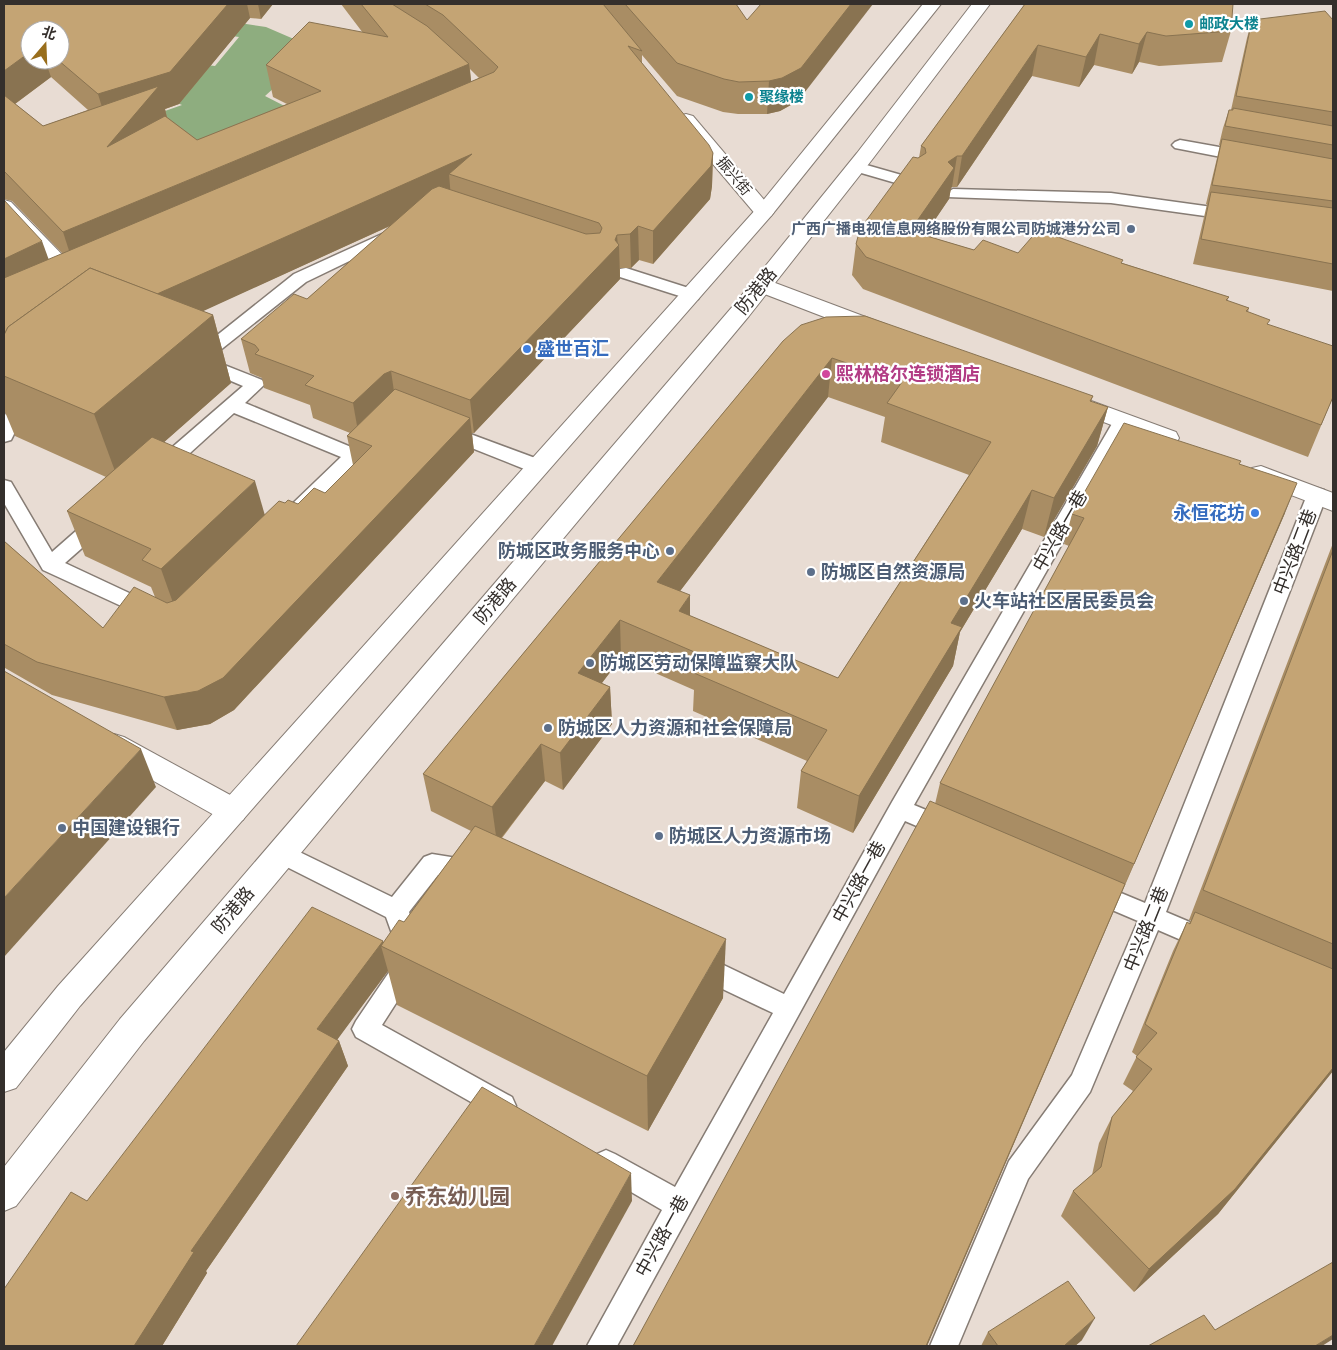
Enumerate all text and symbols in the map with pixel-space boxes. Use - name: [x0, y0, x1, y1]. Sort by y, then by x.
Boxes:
- place label: 邮政大楼: [1199, 15, 1259, 33]
- marker: 邮政大楼: [1183, 18, 1195, 30]
- north arrow: [20, 20, 70, 70]
- text: 北: [40, 23, 58, 43]
- place label: 聚缘楼: [759, 88, 804, 106]
- marker: 聚缘楼: [743, 91, 755, 103]
- street label: 振兴街: [713, 153, 755, 199]
- place label: 广西广播电视信息网络股份有限公司防城港分公司: [791, 220, 1121, 238]
- marker: 广西广播电视信息网络股份有限公司防城港分公司: [1125, 223, 1137, 235]
- street label: 防港路: [730, 263, 782, 319]
- place label: 盛世百汇: [537, 338, 609, 360]
- marker: 盛世百汇: [521, 343, 533, 355]
- place label: 熙林格尔连锁酒店: [836, 363, 980, 385]
- marker: 熙林格尔连锁酒店: [820, 368, 832, 380]
- street label: 中兴路一巷: [1028, 487, 1092, 575]
- place label: 永恒花坊: [1173, 502, 1245, 524]
- street label: 中兴路二巷: [1269, 506, 1321, 598]
- marker: 永恒花坊: [1249, 507, 1261, 519]
- place label: 防城区政务服务中心: [498, 540, 660, 562]
- marker: 防城区政务服务中心: [664, 545, 676, 557]
- place label: 防城区自然资源局: [821, 561, 965, 583]
- marker: 防城区自然资源局: [805, 566, 817, 578]
- street label: 防港路: [469, 573, 521, 629]
- place label: 火车站社区居民委员会: [974, 590, 1154, 612]
- marker: 火车站社区居民委员会: [958, 595, 970, 607]
- place label: 防城区劳动保障监察大队: [600, 652, 798, 674]
- marker: 防城区劳动保障监察大队: [584, 657, 596, 669]
- place label: 防城区人力资源和社会保障局: [558, 717, 792, 739]
- marker: 防城区人力资源和社会保障局: [542, 722, 554, 734]
- place label: 中国建设银行: [72, 817, 180, 839]
- marker: 中国建设银行: [56, 822, 68, 834]
- place label: 防城区人力资源市场: [669, 825, 831, 847]
- marker: 防城区人力资源市场: [653, 830, 665, 842]
- street label: 中兴路一巷: [828, 837, 890, 927]
- street label: 防港路: [207, 882, 259, 938]
- street label: 中兴路二巷: [1119, 883, 1173, 975]
- place label: 乔东幼儿园: [405, 1184, 510, 1209]
- marker: 乔东幼儿园: [389, 1190, 401, 1202]
- street label: 中兴路一巷: [631, 1191, 693, 1281]

